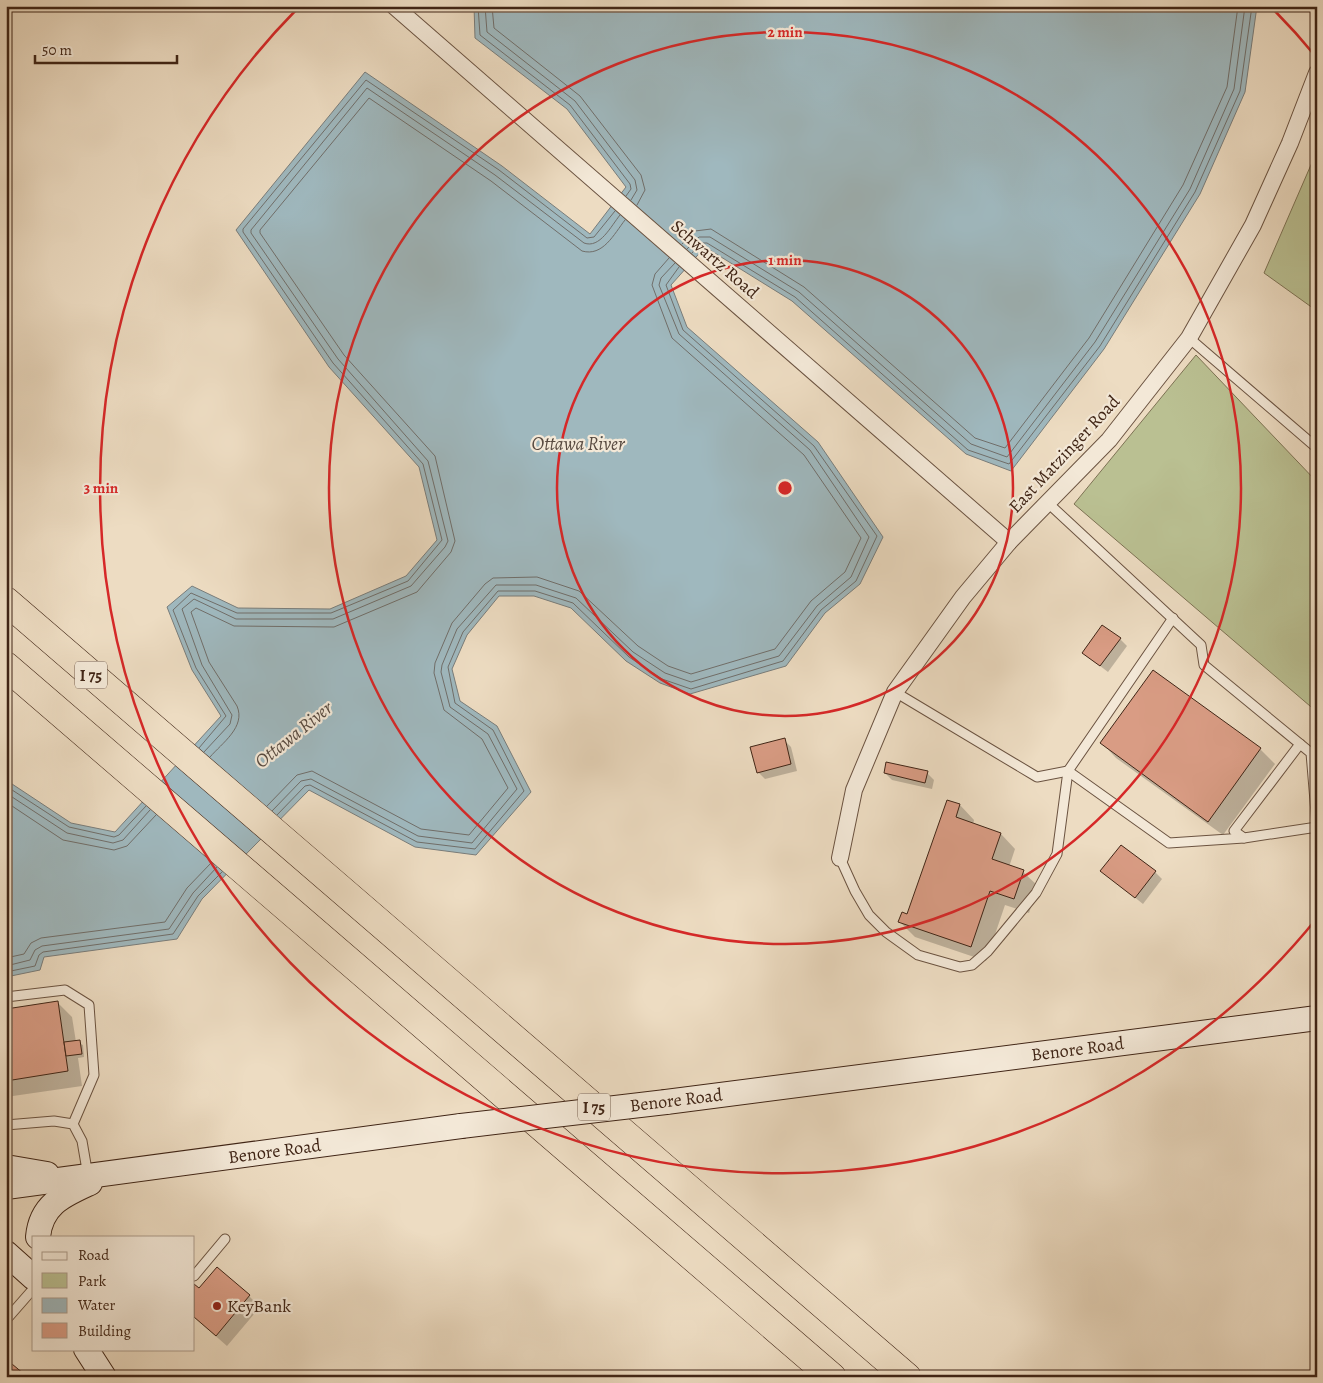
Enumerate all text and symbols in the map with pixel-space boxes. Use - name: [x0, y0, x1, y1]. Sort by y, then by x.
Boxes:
- text: 2 min: [767, 22, 803, 42]
- scale bar: [35, 32, 178, 64]
- text: 50 m: [42, 40, 72, 60]
- street label: Schwartz Road: [666, 214, 764, 304]
- text: 1 min: [768, 250, 802, 270]
- street label: East Matzinger Road: [1003, 390, 1125, 518]
- water label: Ottawa River: [532, 431, 626, 457]
- text: 3 min: [84, 478, 119, 498]
- centre of rings: [776, 479, 794, 497]
- road number: I 75: [75, 662, 107, 688]
- water label: Ottawa River: [249, 695, 339, 774]
- street label: Benore Road: [1030, 1031, 1126, 1067]
- street label: Benore Road: [628, 1082, 724, 1118]
- road number: I 75: [578, 1094, 610, 1120]
- street label: Benore Road: [227, 1133, 323, 1169]
- legend: [32, 1236, 195, 1350]
- text: Road: [78, 1245, 110, 1265]
- text: Park: [78, 1271, 107, 1291]
- place label: KeyBank: [227, 1294, 291, 1318]
- text: Water: [77, 1295, 115, 1315]
- marker: KeyBank: [211, 1300, 223, 1312]
- text: Building: [78, 1321, 131, 1341]

